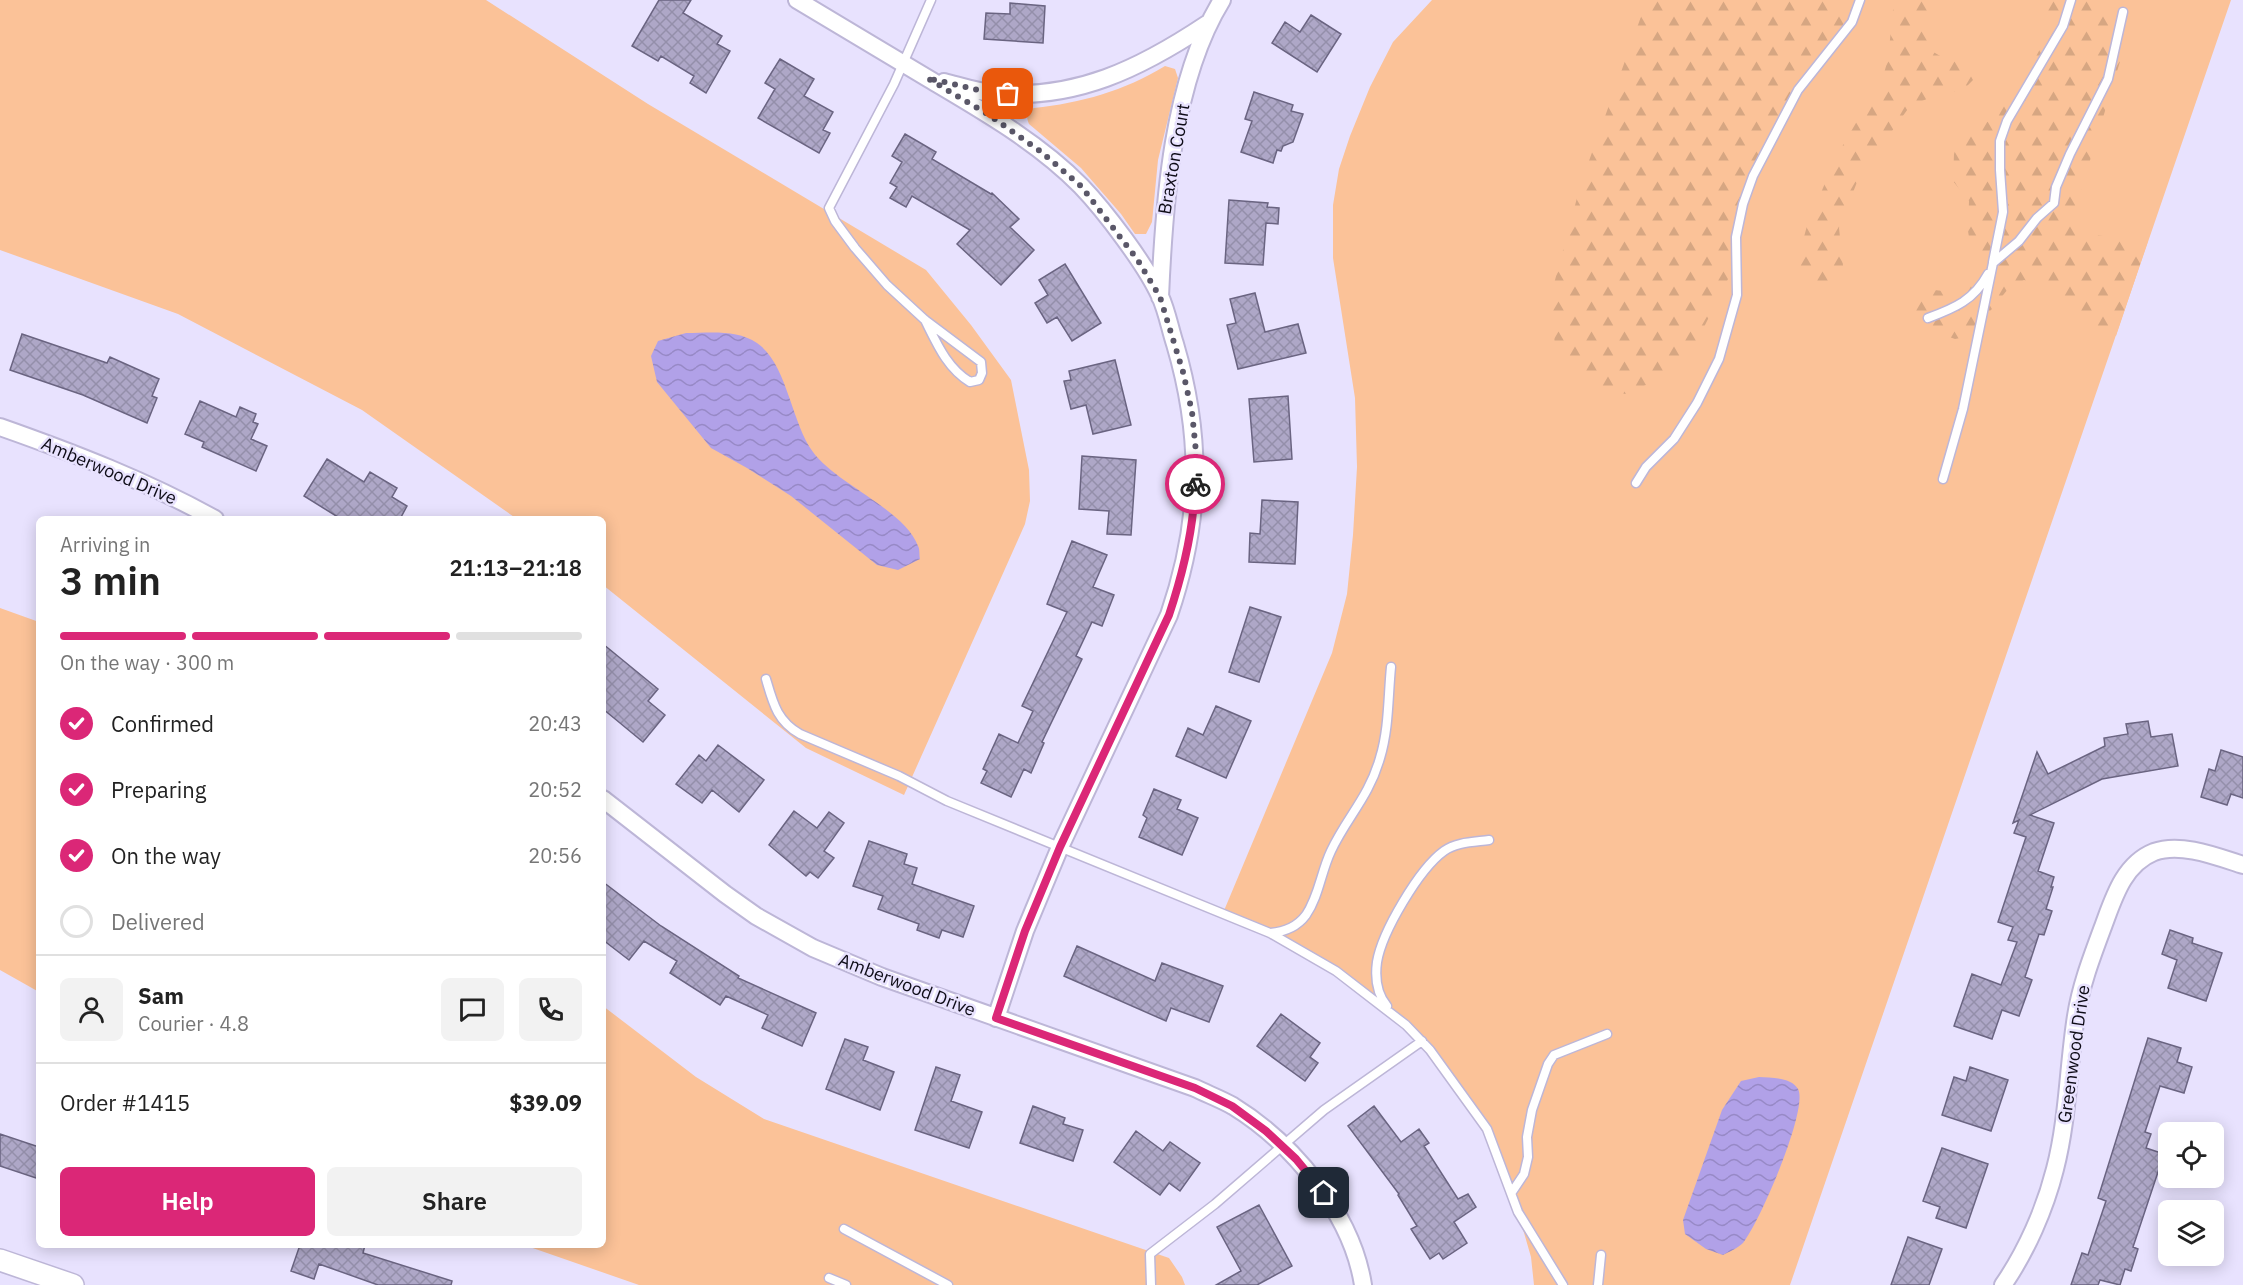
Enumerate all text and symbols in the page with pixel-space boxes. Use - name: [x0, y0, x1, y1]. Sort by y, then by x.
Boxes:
- pin: [982, 68, 1033, 119]
- icon: bag: [991, 77, 1024, 110]
- street label: Braxton Court: [1152, 102, 1195, 216]
- street label: Amberwood Drive: [38, 432, 180, 509]
- courier: [1165, 454, 1225, 514]
- icon: bike: [1179, 468, 1212, 501]
- text: Arriving in: [60, 531, 150, 558]
- text: 21:13–21:18: [449, 553, 582, 582]
- text: 3 min: [60, 555, 161, 606]
- text: On the way · 300 m: [60, 649, 234, 676]
- icon: check: [60, 707, 93, 740]
- text: Confirmed: [111, 709, 214, 738]
- text: 20:43: [528, 710, 582, 737]
- icon: check: [60, 773, 93, 806]
- text: Preparing: [111, 775, 206, 804]
- text: 20:52: [528, 776, 582, 803]
- icon: check: [60, 839, 93, 872]
- text: On the way: [111, 841, 221, 870]
- text: 20:56: [528, 842, 582, 869]
- text: Delivered: [111, 907, 205, 936]
- street label: Amberwood Drive: [836, 948, 979, 1021]
- button: person: [60, 978, 123, 1041]
- button: chat: [441, 978, 504, 1041]
- button: phone: [519, 978, 582, 1041]
- text: Sam: [138, 981, 184, 1010]
- street label: Greenwood Drive: [2052, 983, 2095, 1125]
- text: Courier · 4.8: [138, 1010, 249, 1037]
- text: Order #1415: [60, 1088, 190, 1117]
- text: $39.09: [509, 1088, 582, 1117]
- map controls: [2158, 1122, 2224, 1266]
- button: locate: [2158, 1122, 2224, 1188]
- button: Help: [60, 1167, 315, 1236]
- button: Share: [327, 1167, 582, 1236]
- pin: [1298, 1167, 1349, 1218]
- icon: home: [1307, 1176, 1340, 1209]
- button: layers: [2158, 1200, 2224, 1266]

